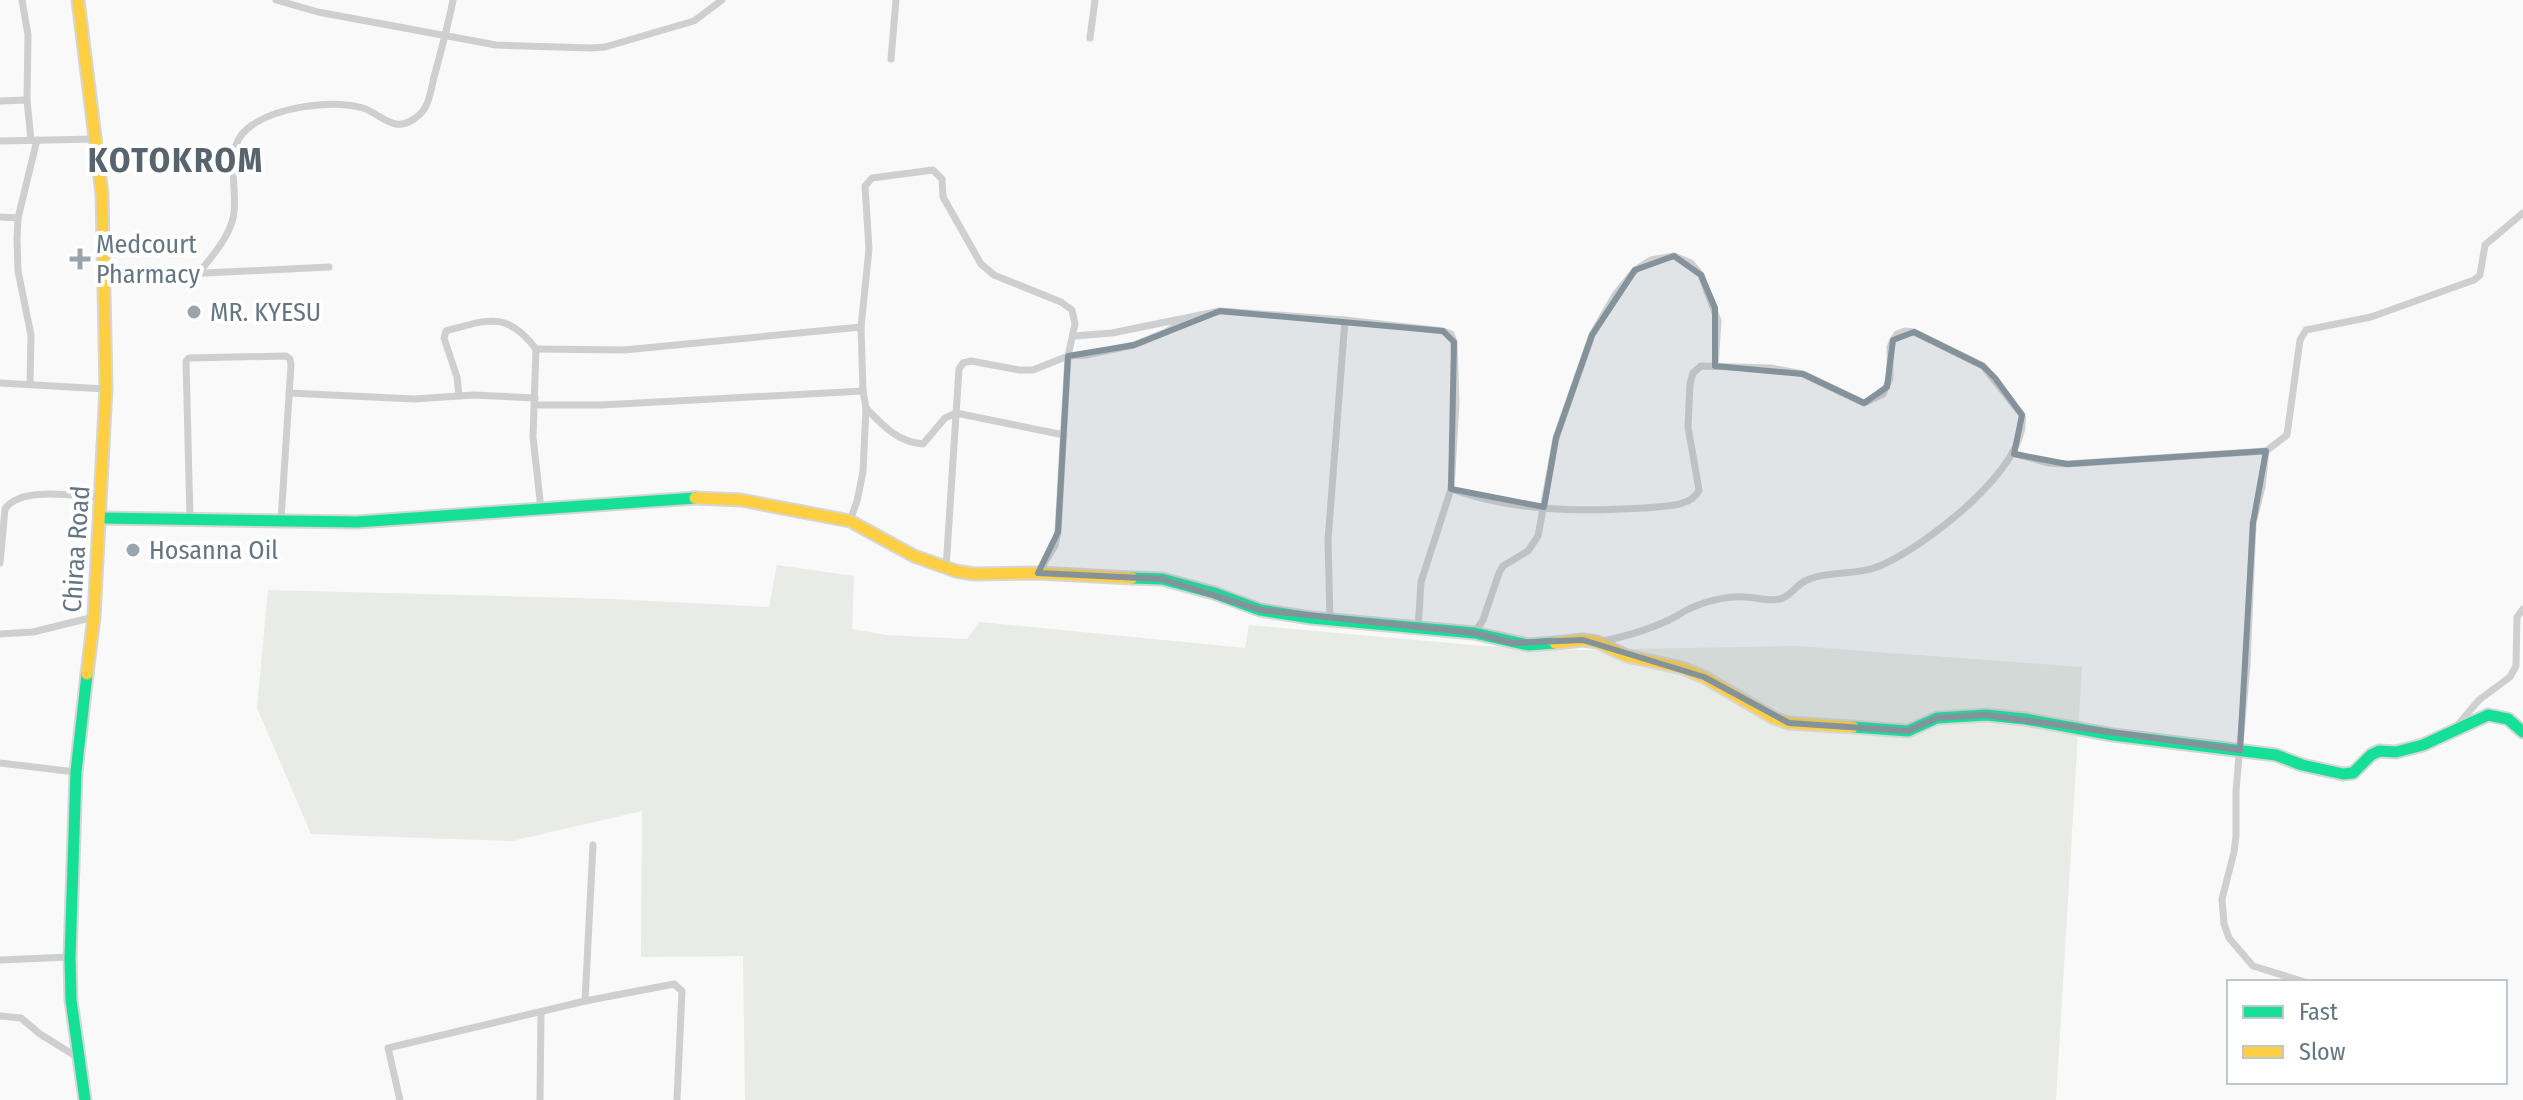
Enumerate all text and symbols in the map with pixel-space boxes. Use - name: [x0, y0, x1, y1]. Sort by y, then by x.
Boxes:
- district label: KOTOKROM: [88, 140, 264, 181]
- place label: Medcourt Pharmacy: [96, 229, 200, 290]
- marker: Medcourt Pharmacy: [71, 250, 89, 268]
- place label: MR. KYESU: [210, 297, 321, 328]
- marker: MR. KYESU: [185, 303, 203, 321]
- street label: Chiraa Road: [57, 485, 96, 613]
- place label: Hosanna Oil: [149, 535, 278, 566]
- marker: Hosanna Oil: [124, 541, 142, 559]
- legend: [2227, 980, 2507, 1084]
- text: Fast: [2299, 998, 2338, 1026]
- text: Slow: [2299, 1038, 2346, 1066]

